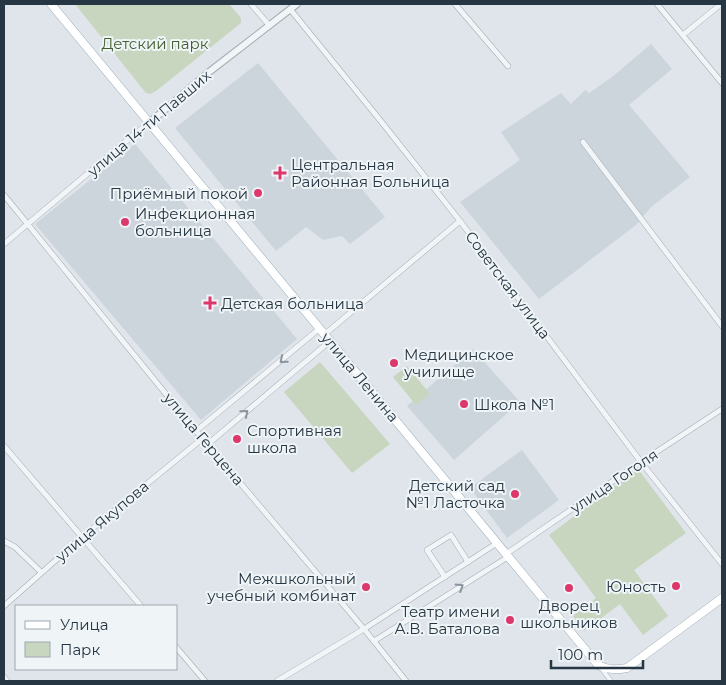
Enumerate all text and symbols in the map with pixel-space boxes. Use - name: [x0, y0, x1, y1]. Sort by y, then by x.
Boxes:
- park label: Детский парк: [102, 34, 209, 53]
- street label: улица 14-ти Павших: [83, 66, 215, 181]
- place label: Центральная Районная Больница: [291, 155, 450, 191]
- marker: Центральная Районная Больница: [273, 166, 287, 180]
- place label: Приёмный покой: [110, 184, 248, 203]
- marker: Приёмный покой: [252, 187, 264, 199]
- place label: Инфекционная больница: [135, 204, 255, 240]
- marker: Инфекционная больница: [119, 216, 131, 228]
- street label: Советская улица: [461, 227, 555, 343]
- place label: Детская больница: [221, 294, 364, 313]
- marker: Детская больница: [203, 296, 217, 310]
- street label: улица Ленина: [316, 328, 403, 426]
- place label: Медицинское училище: [403, 345, 514, 381]
- one-way arrow: [279, 354, 288, 363]
- marker: Медицинское училище: [388, 357, 400, 369]
- street label: улица Герцена: [159, 388, 248, 489]
- place label: Школа №1: [474, 395, 554, 414]
- marker: Школа №1: [458, 398, 470, 410]
- one-way arrow: [240, 410, 249, 419]
- place label: Спортивная школа: [247, 421, 342, 457]
- marker: Спортивная школа: [231, 433, 243, 445]
- street label: улица Гоголя: [566, 445, 662, 518]
- street label: улица Якупова: [51, 476, 153, 566]
- place label: Детский сад №1 Ласточка: [406, 476, 505, 512]
- marker: Детский сад №1 Ласточка: [509, 488, 521, 500]
- place label: Межшкольный учебный комбинат: [206, 569, 357, 605]
- place label: Юность: [606, 577, 666, 596]
- marker: Юность: [670, 580, 682, 592]
- marker: Межшкольный учебный комбинат: [360, 581, 372, 593]
- marker: Дворец школьников: [563, 582, 575, 594]
- one-way arrow: [454, 584, 463, 593]
- place label: Дворец школьников: [520, 596, 618, 632]
- place label: Театр имени А.В. Баталова: [394, 602, 500, 638]
- legend: [15, 605, 178, 670]
- marker: Театр имени А.В. Баталова: [504, 614, 516, 626]
- text: Улица: [60, 615, 108, 634]
- scale bar: [551, 638, 644, 670]
- text: Парк: [60, 640, 100, 659]
- text: 100 m: [558, 645, 603, 664]

